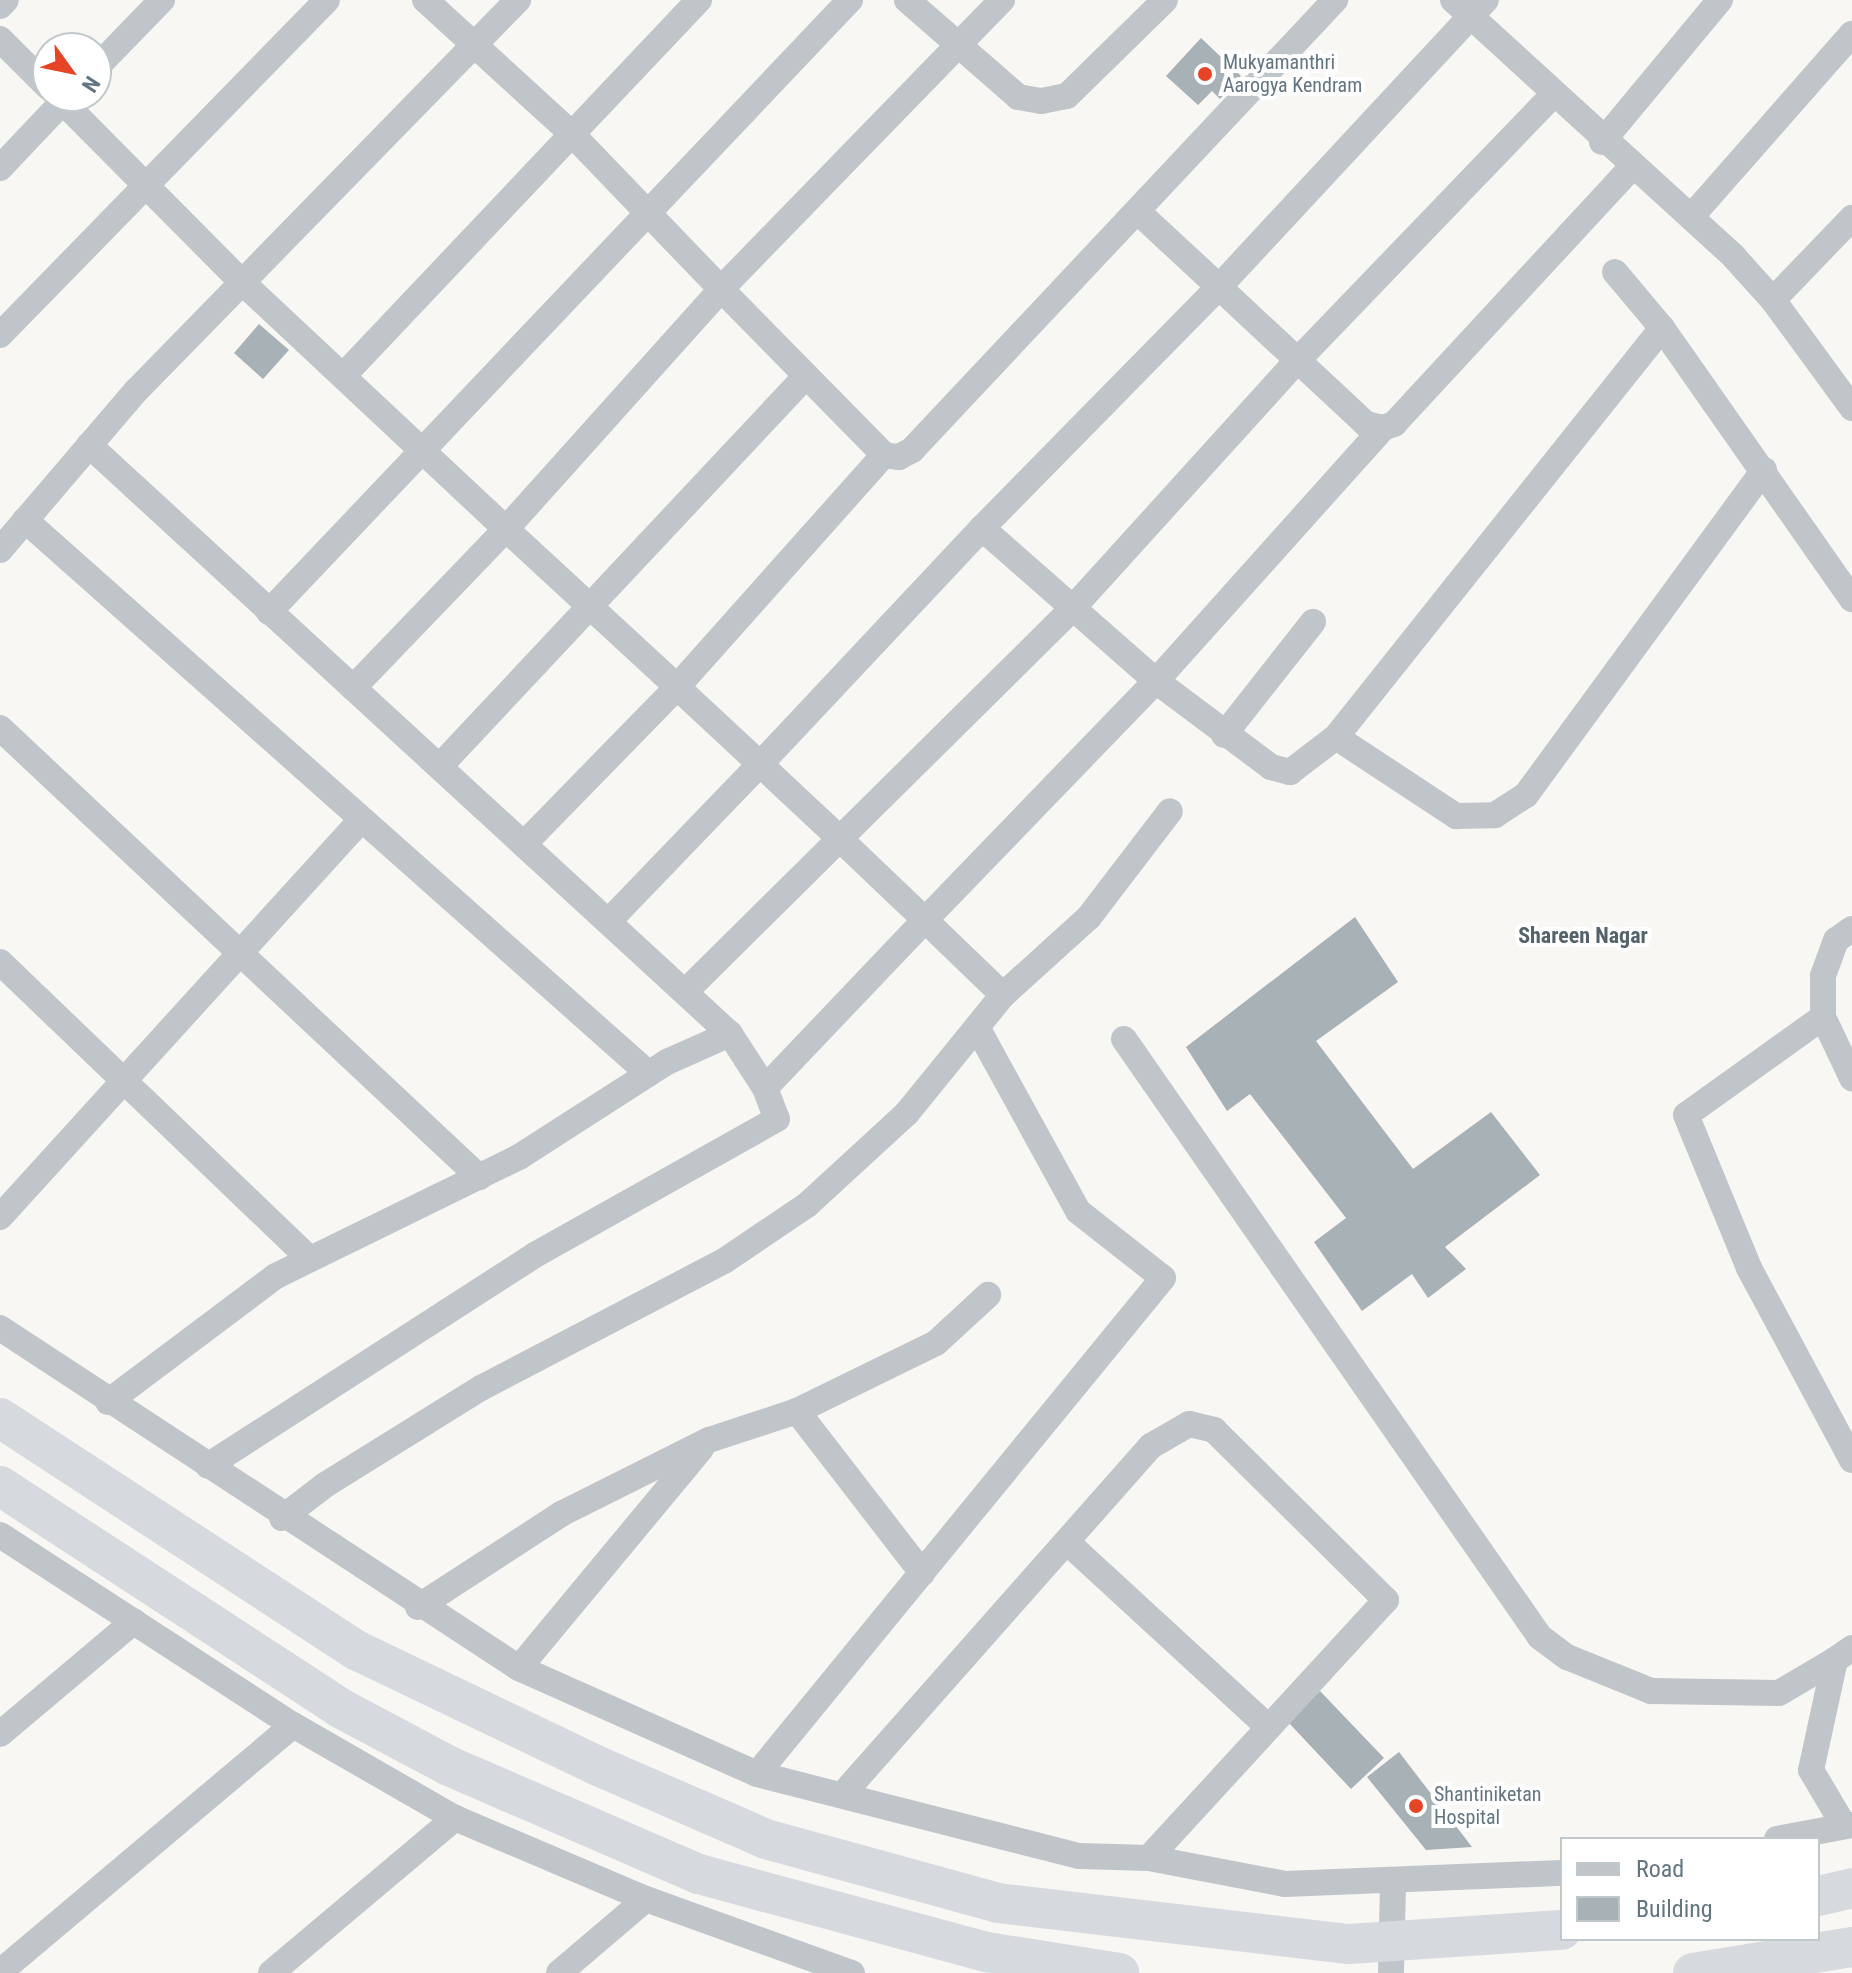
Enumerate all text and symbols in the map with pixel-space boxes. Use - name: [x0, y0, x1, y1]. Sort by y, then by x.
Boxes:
- north arrow: [32, 32, 112, 112]
- place label: Mukyamanthri Aarogya Kendram: [1223, 50, 1362, 97]
- marker: Mukyamanthri Aarogya Kendram: [1194, 63, 1216, 85]
- text: N: [77, 72, 105, 97]
- district label: Shareen Nagar: [1518, 923, 1648, 949]
- place label: Shantiniketan Hospital: [1434, 1782, 1541, 1829]
- marker: Shantiniketan Hospital: [1405, 1795, 1427, 1817]
- legend: [1560, 1837, 1820, 1941]
- text: Road: [1636, 1855, 1684, 1883]
- text: Building: [1636, 1895, 1713, 1923]

